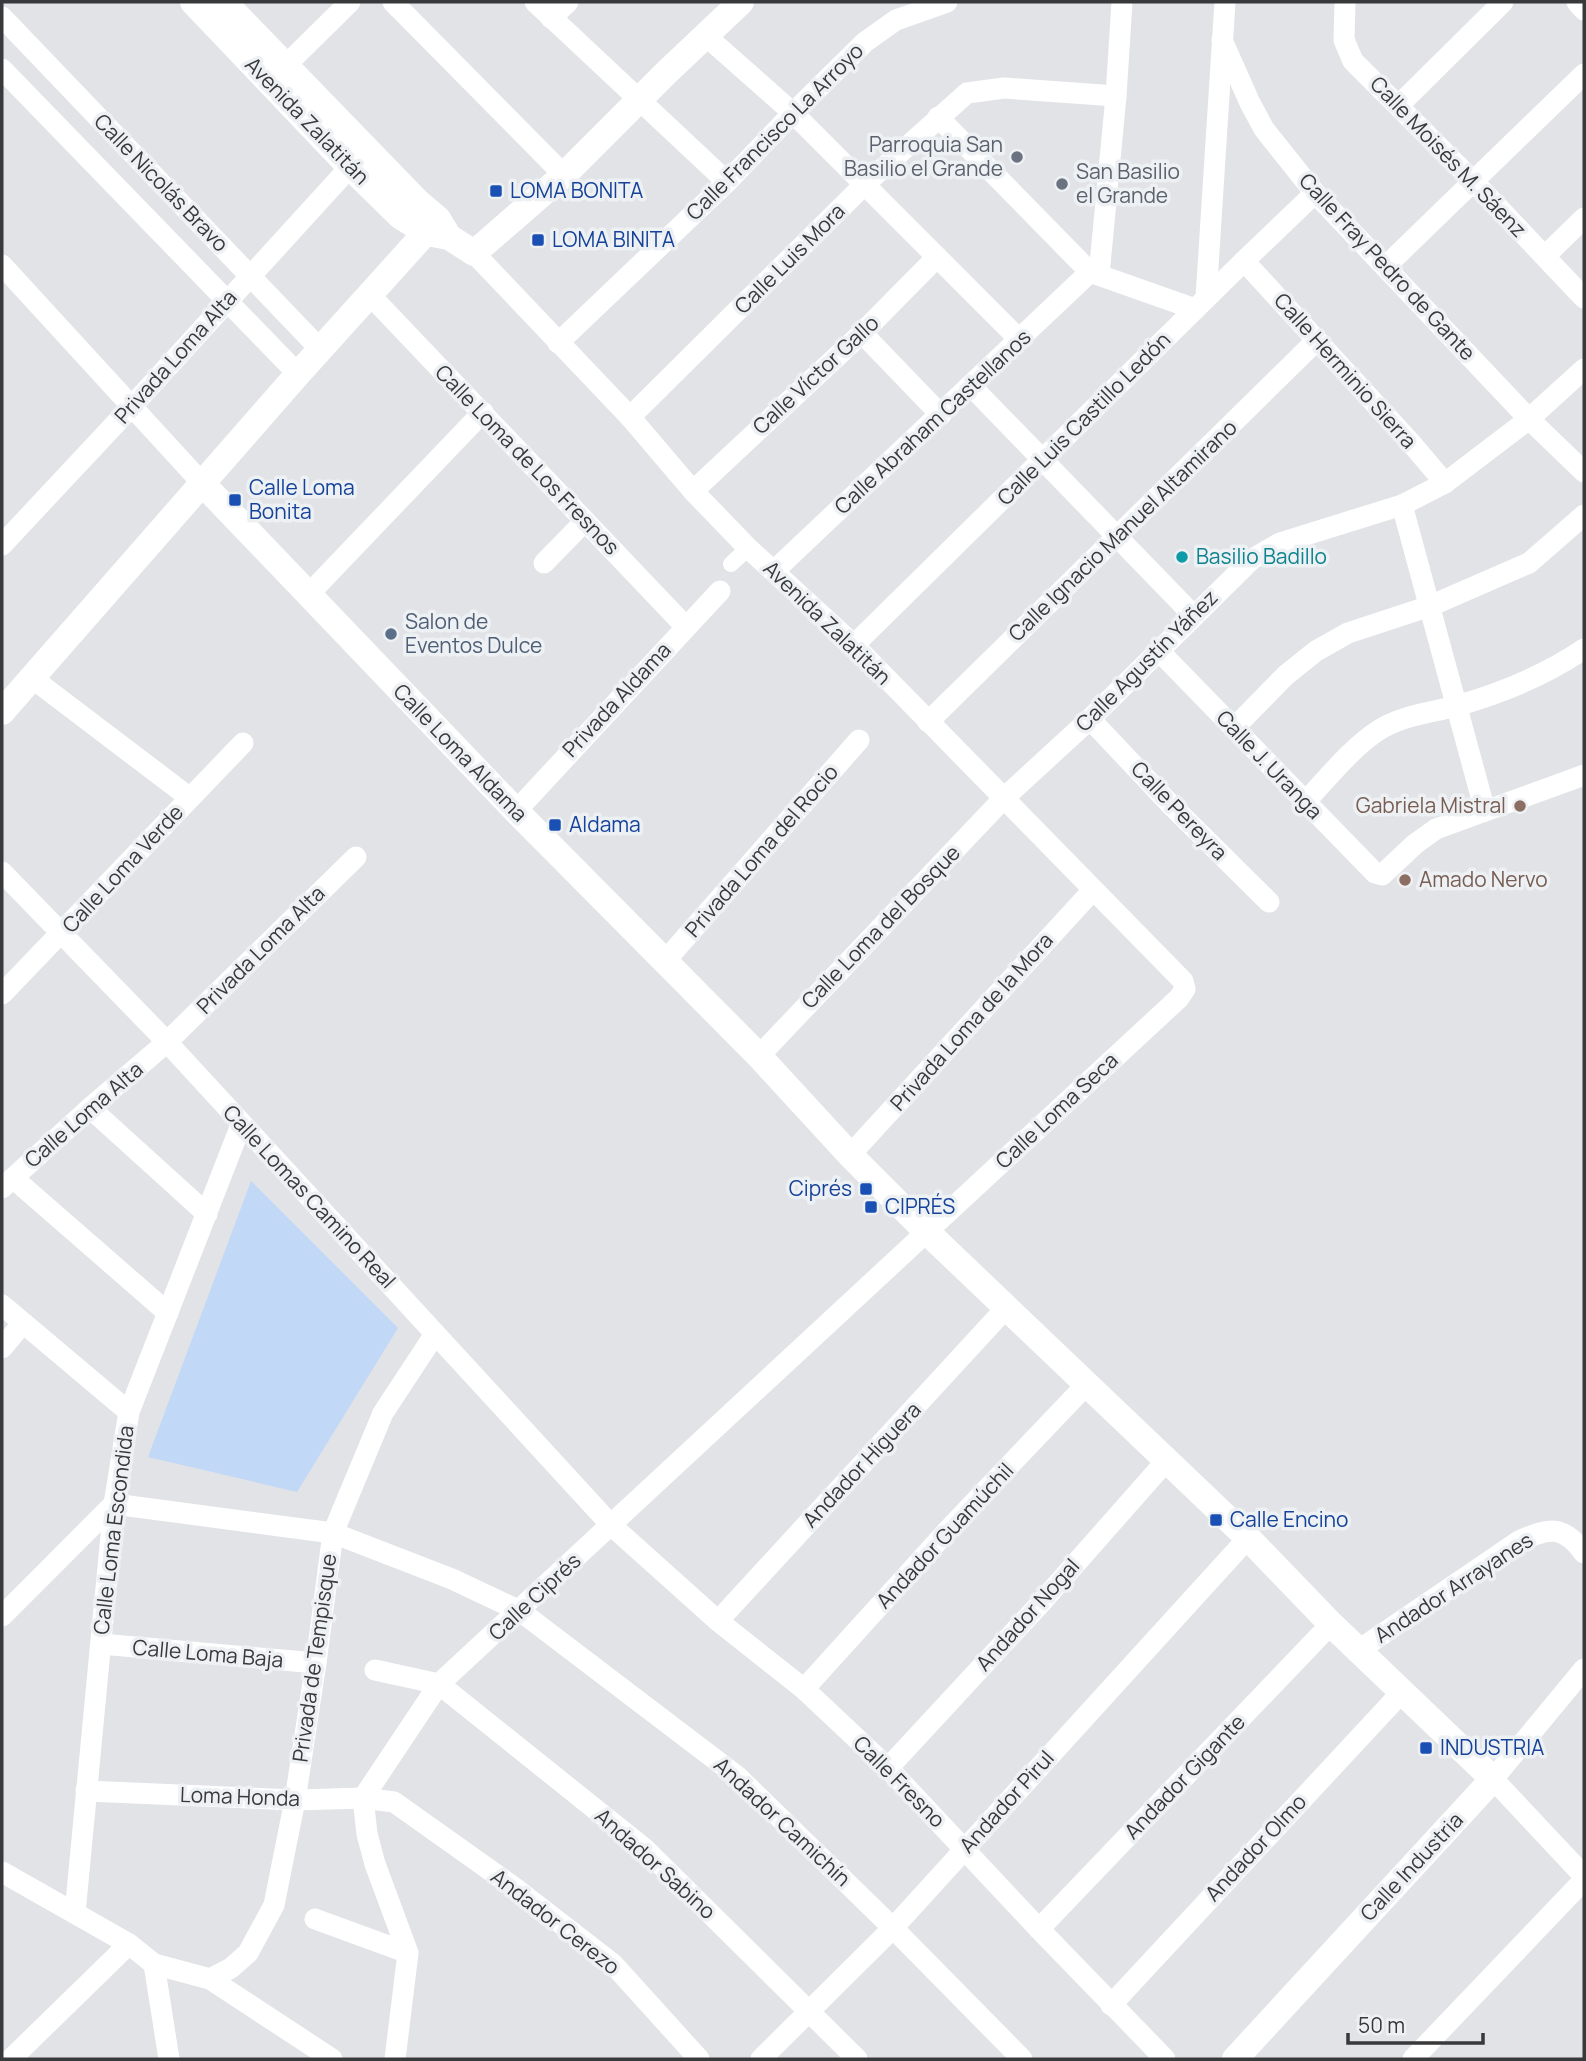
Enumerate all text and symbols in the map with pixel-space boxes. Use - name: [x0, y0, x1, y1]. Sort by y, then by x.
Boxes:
- street label: Calle Francisco La Arroyo: [680, 37, 869, 226]
- street label: Avenida Zalatitán: [240, 50, 376, 190]
- street label: Calle Moisés M. Sáenz: [1364, 70, 1533, 243]
- street label: Calle Nicolás Bravo: [89, 107, 235, 257]
- place label: Parroquia San Basilio el Grande: [844, 130, 1003, 182]
- marker: Parroquia San Basilio el Grande: [1009, 149, 1025, 165]
- place label: San Basilio el Grande: [1076, 157, 1180, 209]
- street label: Calle Fray Pedro de Gante: [1293, 167, 1482, 366]
- place label: LOMA BONITA: [510, 176, 643, 204]
- marker: San Basilio el Grande: [1054, 176, 1070, 192]
- marker: LOMA BONITA: [488, 183, 504, 199]
- street label: Calle Luis Mora: [728, 197, 851, 320]
- place label: LOMA BINITA: [552, 225, 675, 253]
- marker: LOMA BINITA: [530, 232, 546, 248]
- street label: Privada Loma Alta: [108, 284, 243, 429]
- street label: Calle Herminio Sierra: [1268, 286, 1423, 454]
- street label: Calle Víctor Gallo: [746, 309, 884, 440]
- street label: Calle Abraham Castellanos: [828, 323, 1037, 520]
- street label: Calle Luis Castillo Ledón: [991, 326, 1176, 511]
- street label: Calle Loma de Los Fresnos: [429, 358, 626, 560]
- street label: Calle Ignacio Manuel Altamirano: [1002, 413, 1243, 647]
- place label: Calle Loma Bonita: [249, 473, 355, 525]
- marker: Calle Loma Bonita: [227, 492, 243, 508]
- place label: Basilio Badillo: [1196, 542, 1327, 570]
- marker: Basilio Badillo: [1174, 549, 1190, 565]
- street label: Avenida Zalatitán: [758, 554, 898, 690]
- street label: Calle Agustín Yáñez: [1069, 583, 1223, 737]
- place label: Salon de Eventos Dulce: [405, 607, 542, 659]
- marker: Salon de Eventos Dulce: [383, 626, 399, 642]
- street label: Privada Aldama: [556, 636, 677, 763]
- street label: Calle Loma Aldama: [388, 677, 534, 827]
- street label: Calle J. Uranga: [1211, 704, 1329, 825]
- street label: Calle Pereyra: [1125, 755, 1234, 866]
- street label: Privada Loma del Rocio: [678, 758, 844, 943]
- place label: Gabriela Mistral: [1356, 791, 1506, 819]
- street label: Calle Loma Verde: [56, 798, 189, 938]
- marker: Gabriela Mistral: [1512, 798, 1528, 814]
- place label: Aldama: [569, 810, 641, 838]
- marker: Aldama: [547, 817, 563, 833]
- street label: Calle Loma del Bosque: [795, 839, 966, 1014]
- place label: Amado Nervo: [1419, 865, 1548, 893]
- marker: Amado Nervo: [1397, 872, 1413, 888]
- street label: Privada Loma Alta: [190, 879, 330, 1019]
- street label: Privada Loma de la Mora: [884, 926, 1059, 1116]
- street label: Calle Loma Seca: [989, 1046, 1124, 1174]
- street label: Calle Loma Alta: [18, 1055, 148, 1173]
- street label: Calle Lomas Camino Real: [217, 1099, 402, 1294]
- place label: Ciprés: [789, 1174, 852, 1202]
- marker: Ciprés: [858, 1181, 874, 1197]
- place label: CIPRÉS: [885, 1192, 955, 1220]
- marker: CIPRÉS: [863, 1199, 879, 1215]
- street label: Andador Higuera: [796, 1396, 927, 1533]
- street label: Calle Loma Escondida: [86, 1424, 140, 1636]
- street label: Andador Guamúchil: [869, 1456, 1019, 1614]
- place label: Calle Encino: [1230, 1505, 1348, 1533]
- marker: Calle Encino: [1208, 1512, 1224, 1528]
- street label: Andador Arrayanes: [1369, 1525, 1538, 1649]
- street label: Calle Ciprés: [482, 1546, 586, 1646]
- street label: Privada de Tempisque: [286, 1552, 343, 1764]
- street label: Andador Nogal: [969, 1552, 1085, 1677]
- street label: Calle Loma Baja: [132, 1632, 285, 1674]
- street label: Andador Gigante: [1118, 1708, 1251, 1845]
- street label: Calle Fresno: [848, 1729, 952, 1833]
- place label: INDUSTRIA: [1440, 1733, 1544, 1761]
- marker: INDUSTRIA: [1418, 1740, 1434, 1756]
- street label: Andador Pirul: [953, 1744, 1060, 1859]
- street label: Andador Camichín: [708, 1751, 857, 1892]
- street label: Loma Honda: [180, 1780, 301, 1812]
- street label: Andador Olmo: [1198, 1788, 1312, 1907]
- street label: Andador Sabino: [589, 1802, 722, 1925]
- street label: Calle Industria: [1354, 1806, 1469, 1927]
- street label: Andador Cerezo: [485, 1862, 626, 1980]
- scale bar: [1348, 2002, 1483, 2046]
- text: 50 m: [1358, 2011, 1405, 2039]

